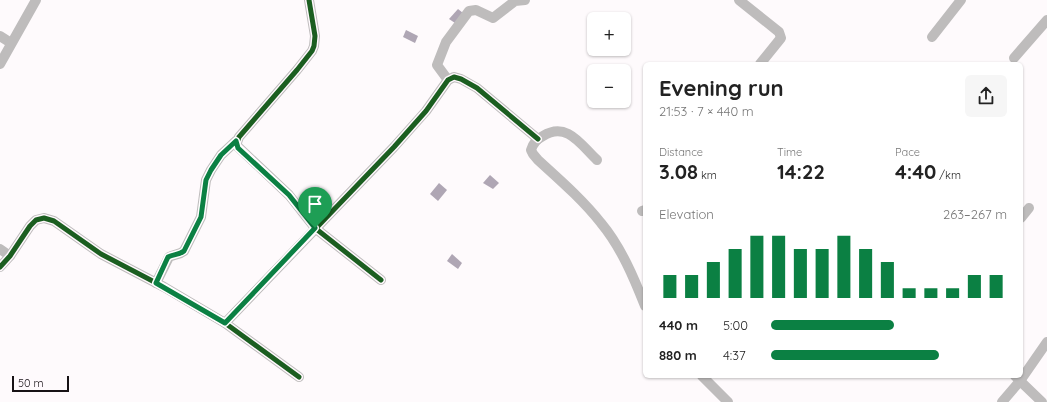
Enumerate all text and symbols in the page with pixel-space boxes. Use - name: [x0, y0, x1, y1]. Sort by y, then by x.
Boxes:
- map controls: [587, 12, 631, 108]
- button: +: [587, 12, 631, 56]
- button: −: [587, 64, 631, 108]
- text: Evening run: [659, 74, 784, 102]
- button: share: [965, 75, 1007, 117]
- text: 21:53 · 7 × 440 m: [659, 103, 754, 119]
- text: Distance: [659, 145, 703, 159]
- text: Time: [777, 145, 802, 159]
- text: Pace: [895, 145, 920, 159]
- text: 3.08: [659, 159, 698, 184]
- text: 14:22: [777, 159, 825, 184]
- text: 4:40: [895, 159, 936, 184]
- text: km: [698, 168, 717, 182]
- text: /km: [936, 168, 961, 182]
- pin: [298, 187, 332, 228]
- icon: arrive: [304, 193, 326, 215]
- text: Elevation: [659, 206, 714, 222]
- text: 263–267 m: [943, 206, 1007, 222]
- text: 440 m: [659, 317, 698, 333]
- text: 5:00: [723, 317, 748, 333]
- text: 880 m: [659, 347, 697, 363]
- text: 4:37: [723, 347, 746, 363]
- scale bar: [12, 374, 69, 393]
- text: 50 m: [18, 376, 44, 390]

